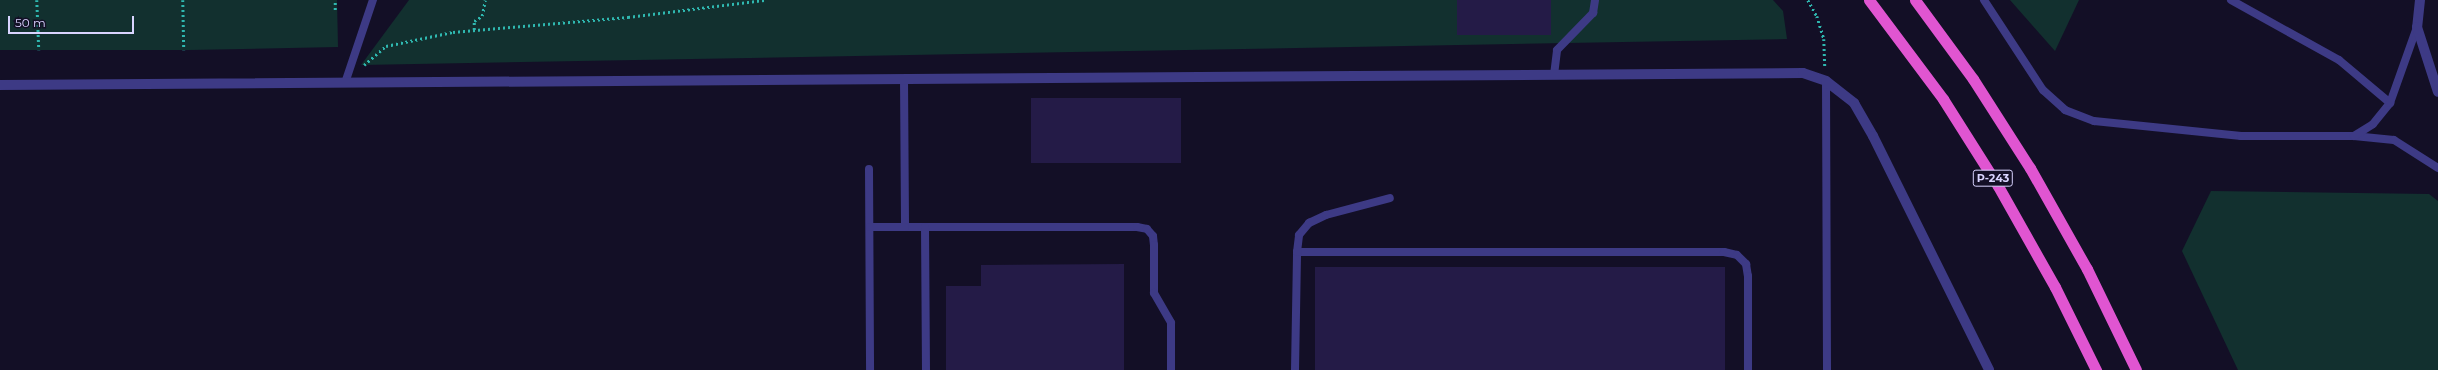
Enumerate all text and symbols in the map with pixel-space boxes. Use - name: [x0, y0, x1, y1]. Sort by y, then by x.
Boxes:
- scale bar: [10, 8, 136, 34]
- text: 50 m: [15, 15, 46, 30]
- road number: Р-243: [1972, 169, 2014, 187]

